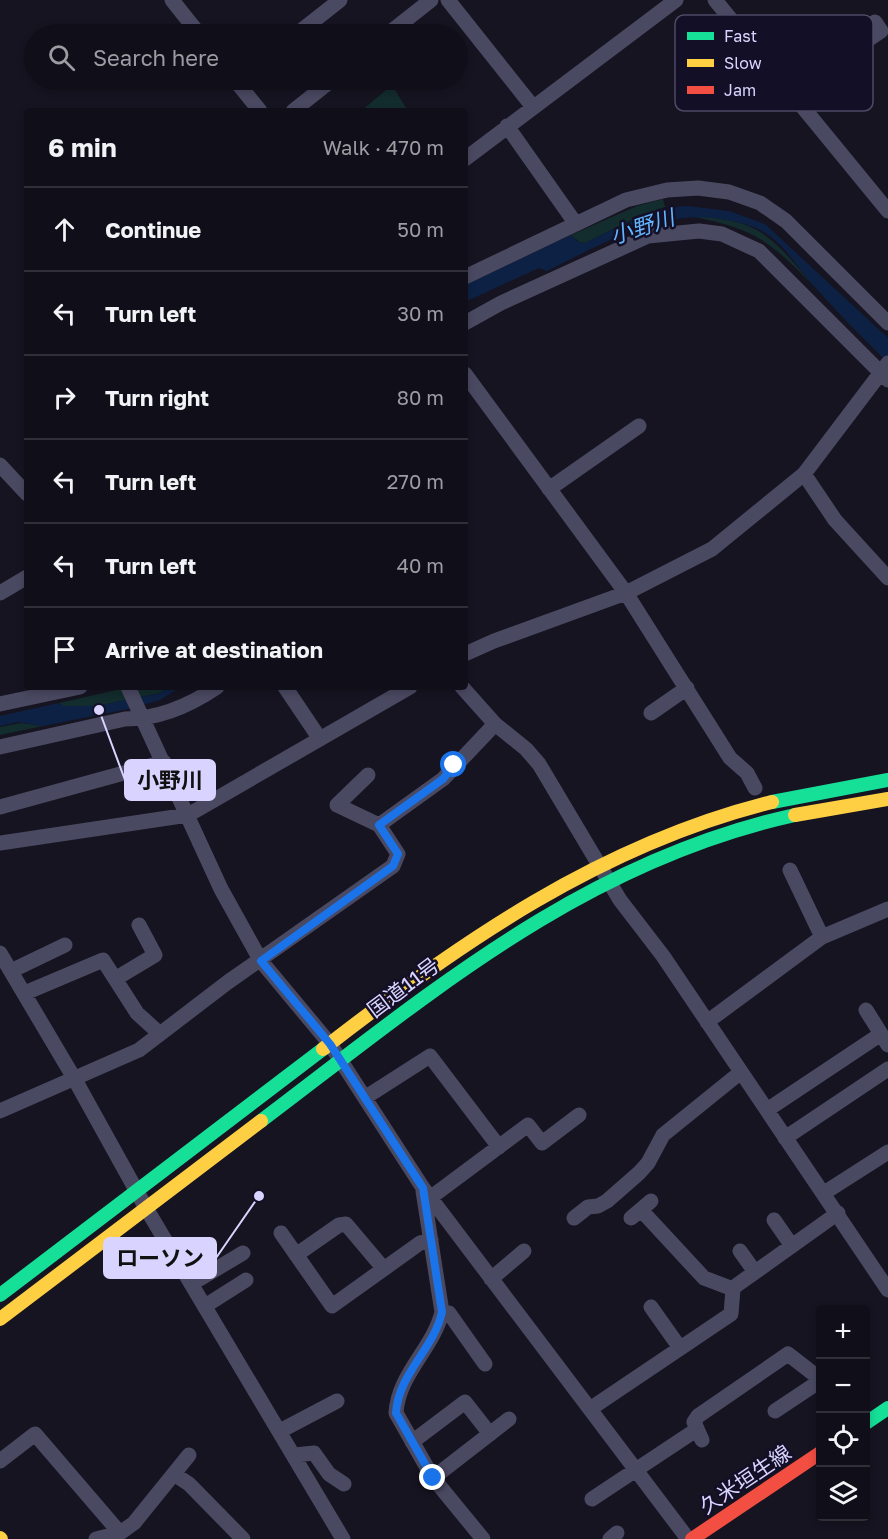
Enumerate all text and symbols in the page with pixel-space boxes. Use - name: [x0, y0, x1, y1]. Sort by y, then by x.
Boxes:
- legend: [675, 15, 873, 111]
- search box: [24, 24, 468, 90]
- text: Fast: [724, 26, 757, 46]
- icon: search: [45, 41, 78, 74]
- text: Search here: [93, 44, 219, 71]
- text: Slow: [724, 53, 762, 73]
- text: Jam: [724, 80, 756, 100]
- text: 6 min: [48, 132, 117, 163]
- text: Walk · 470 m: [323, 135, 444, 159]
- water label: 小野川: [606, 202, 679, 249]
- icon: ahead: [48, 213, 81, 246]
- text: Continue: [105, 216, 201, 243]
- text: 50 m: [397, 217, 444, 241]
- icon: left: [48, 297, 81, 330]
- text: Turn left: [105, 300, 196, 327]
- text: 30 m: [397, 301, 444, 325]
- icon: right: [48, 381, 81, 414]
- text: Turn right: [105, 384, 209, 411]
- text: 80 m: [397, 385, 444, 409]
- icon: left: [48, 465, 81, 498]
- text: Turn left: [105, 468, 196, 495]
- text: 270 m: [387, 469, 444, 493]
- icon: left: [48, 549, 81, 582]
- text: Turn left: [105, 552, 196, 579]
- text: 40 m: [397, 553, 444, 577]
- icon: arrive: [48, 633, 81, 666]
- text: Arrive at destination: [105, 636, 323, 663]
- route start: [440, 751, 466, 777]
- callout: 小野川: [125, 760, 215, 800]
- text: 小野川: [137, 766, 203, 793]
- street label: 国道11号: [362, 952, 444, 1022]
- callout: ローソン: [104, 1238, 216, 1278]
- text: ローソン: [116, 1244, 204, 1271]
- map controls: [816, 1305, 870, 1521]
- button: +: [816, 1305, 870, 1359]
- button: −: [816, 1359, 870, 1413]
- button: locate: [816, 1413, 870, 1467]
- street label: 久米垣生線: [694, 1439, 796, 1519]
- route end: [419, 1464, 445, 1490]
- button: layers: [816, 1467, 870, 1521]

